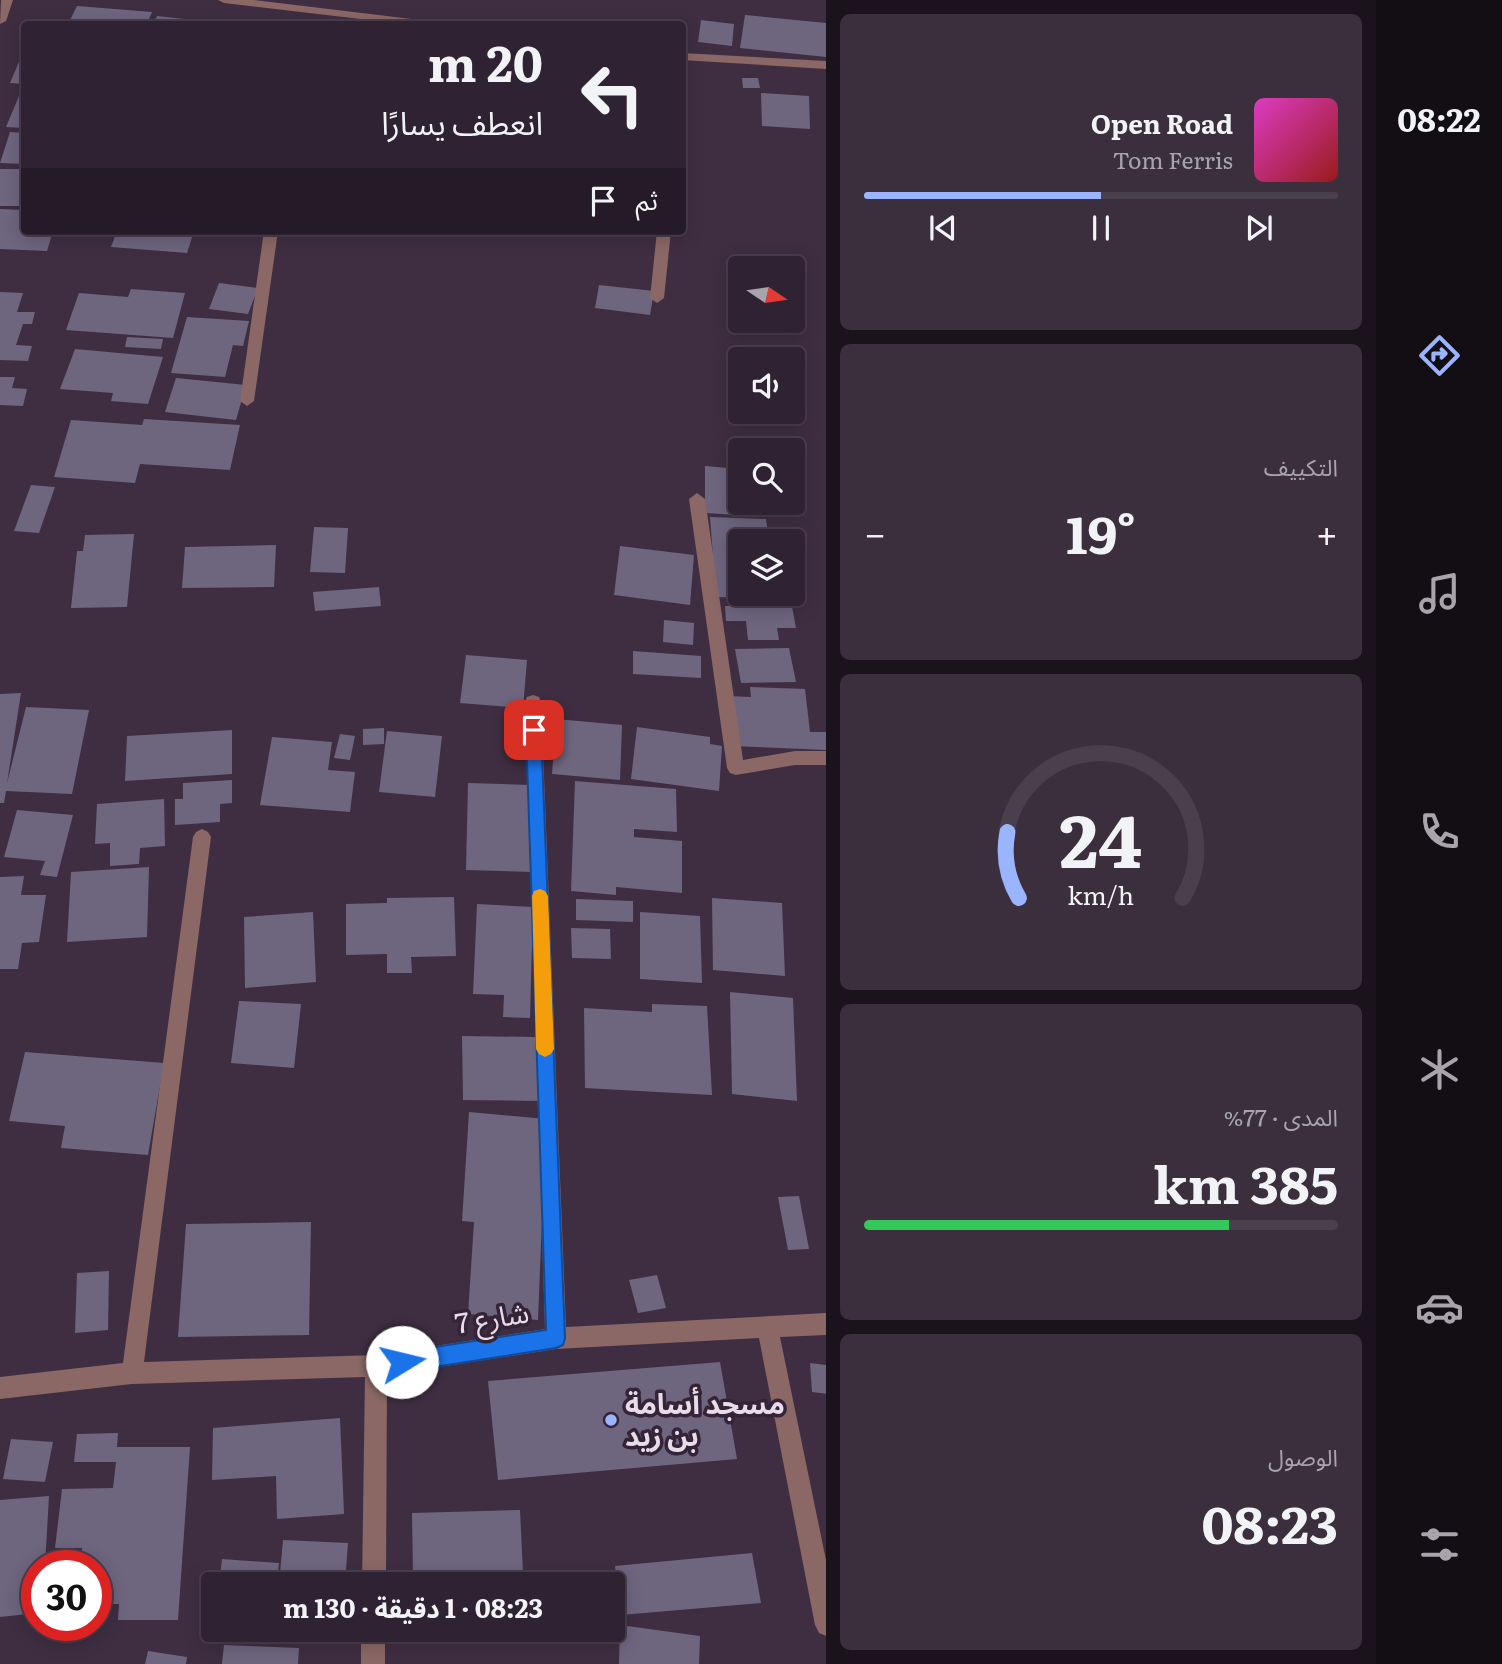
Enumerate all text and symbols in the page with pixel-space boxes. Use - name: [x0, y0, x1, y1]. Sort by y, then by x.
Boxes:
- text: 20 m: [428, 24, 543, 97]
- icon: left: [567, 49, 658, 140]
- text: 08:22: [1397, 94, 1481, 142]
- text: انعطف يسارًا: [381, 97, 543, 145]
- text: Open Road: [1091, 103, 1233, 142]
- text: Tom Ferris: [1113, 142, 1233, 176]
- text: ثم: [636, 179, 658, 218]
- icon: arrive: [584, 182, 622, 220]
- icon: previous: [924, 209, 962, 247]
- icon: pause: [1082, 209, 1120, 247]
- icon: next: [1240, 209, 1278, 247]
- north arrow: [728, 256, 805, 332]
- map controls: [728, 256, 805, 606]
- icon: directions: [1415, 331, 1464, 380]
- button: sound: [728, 347, 805, 424]
- button: search: [728, 438, 805, 515]
- text: التكييف: [1264, 449, 1338, 483]
- text: 19°: [1066, 493, 1136, 570]
- text: −: [864, 503, 886, 560]
- text: +: [1316, 503, 1338, 560]
- button: layers: [728, 529, 805, 606]
- icon: music: [1415, 569, 1464, 618]
- pin: [504, 700, 564, 760]
- icon: arrive: [515, 711, 553, 749]
- text: 24: [1060, 782, 1143, 890]
- icon: phone: [1415, 807, 1464, 856]
- text: km/h: [1068, 876, 1134, 913]
- icon: climate: [1415, 1045, 1464, 1094]
- text: المدى · 77%: [1224, 1099, 1338, 1133]
- text: 385 km: [1153, 1143, 1338, 1220]
- icon: car: [1415, 1283, 1464, 1332]
- street label: شارع 7: [452, 1289, 532, 1345]
- position arrow: [365, 1325, 439, 1399]
- place label: مسجد أسامة بن زيد: [625, 1381, 785, 1455]
- marker: مسجد أسامة بن زيد: [603, 1412, 619, 1428]
- text: الوصول: [1268, 1439, 1338, 1473]
- text: 08:23: [1202, 1483, 1338, 1560]
- icon: filters: [1415, 1520, 1464, 1569]
- speed limit sign: 30: [21, 1550, 112, 1641]
- text: 08:23 · 1 دقيقة · 130 m: [283, 1587, 543, 1626]

